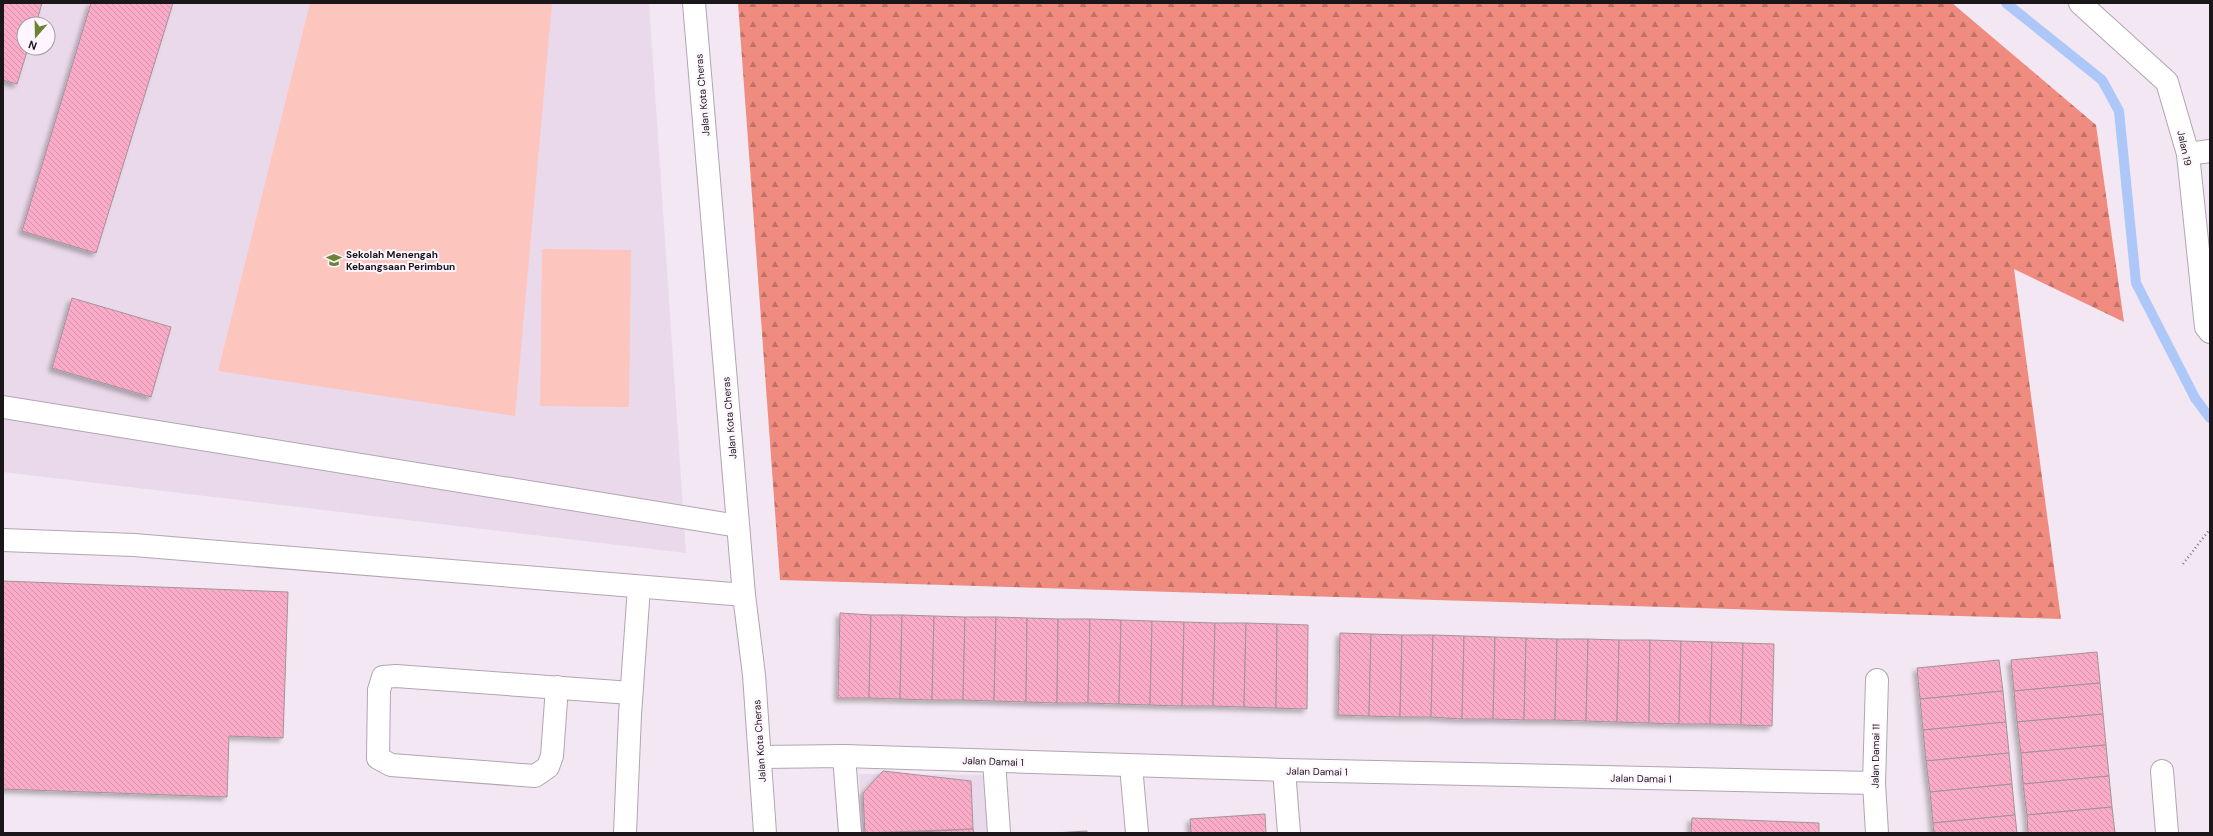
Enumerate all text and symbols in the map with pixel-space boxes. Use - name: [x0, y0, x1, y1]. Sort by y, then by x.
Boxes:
- north arrow: [16, 16, 56, 56]
- text: N: [26, 37, 39, 53]
- street label: Jalan Kota Cheras: [692, 53, 713, 137]
- street label: Jalan 19: [2174, 129, 2195, 167]
- place label: Sekolah Menengah Kebangsaan Perimbun: [346, 248, 455, 273]
- school or university icon: Sekolah Menengah Kebangsaan Perimbun: [325, 251, 343, 269]
- street label: Jalan Kota Cheras: [719, 376, 740, 460]
- street label: Jalan Kota Cheras: [750, 699, 769, 783]
- street label: Jalan Damai 11: [1868, 724, 1883, 788]
- street label: Jalan Damai 1: [962, 754, 1024, 769]
- street label: Jalan Damai 1: [1286, 764, 1348, 779]
- street label: Jalan Damai 1: [1610, 771, 1672, 786]

